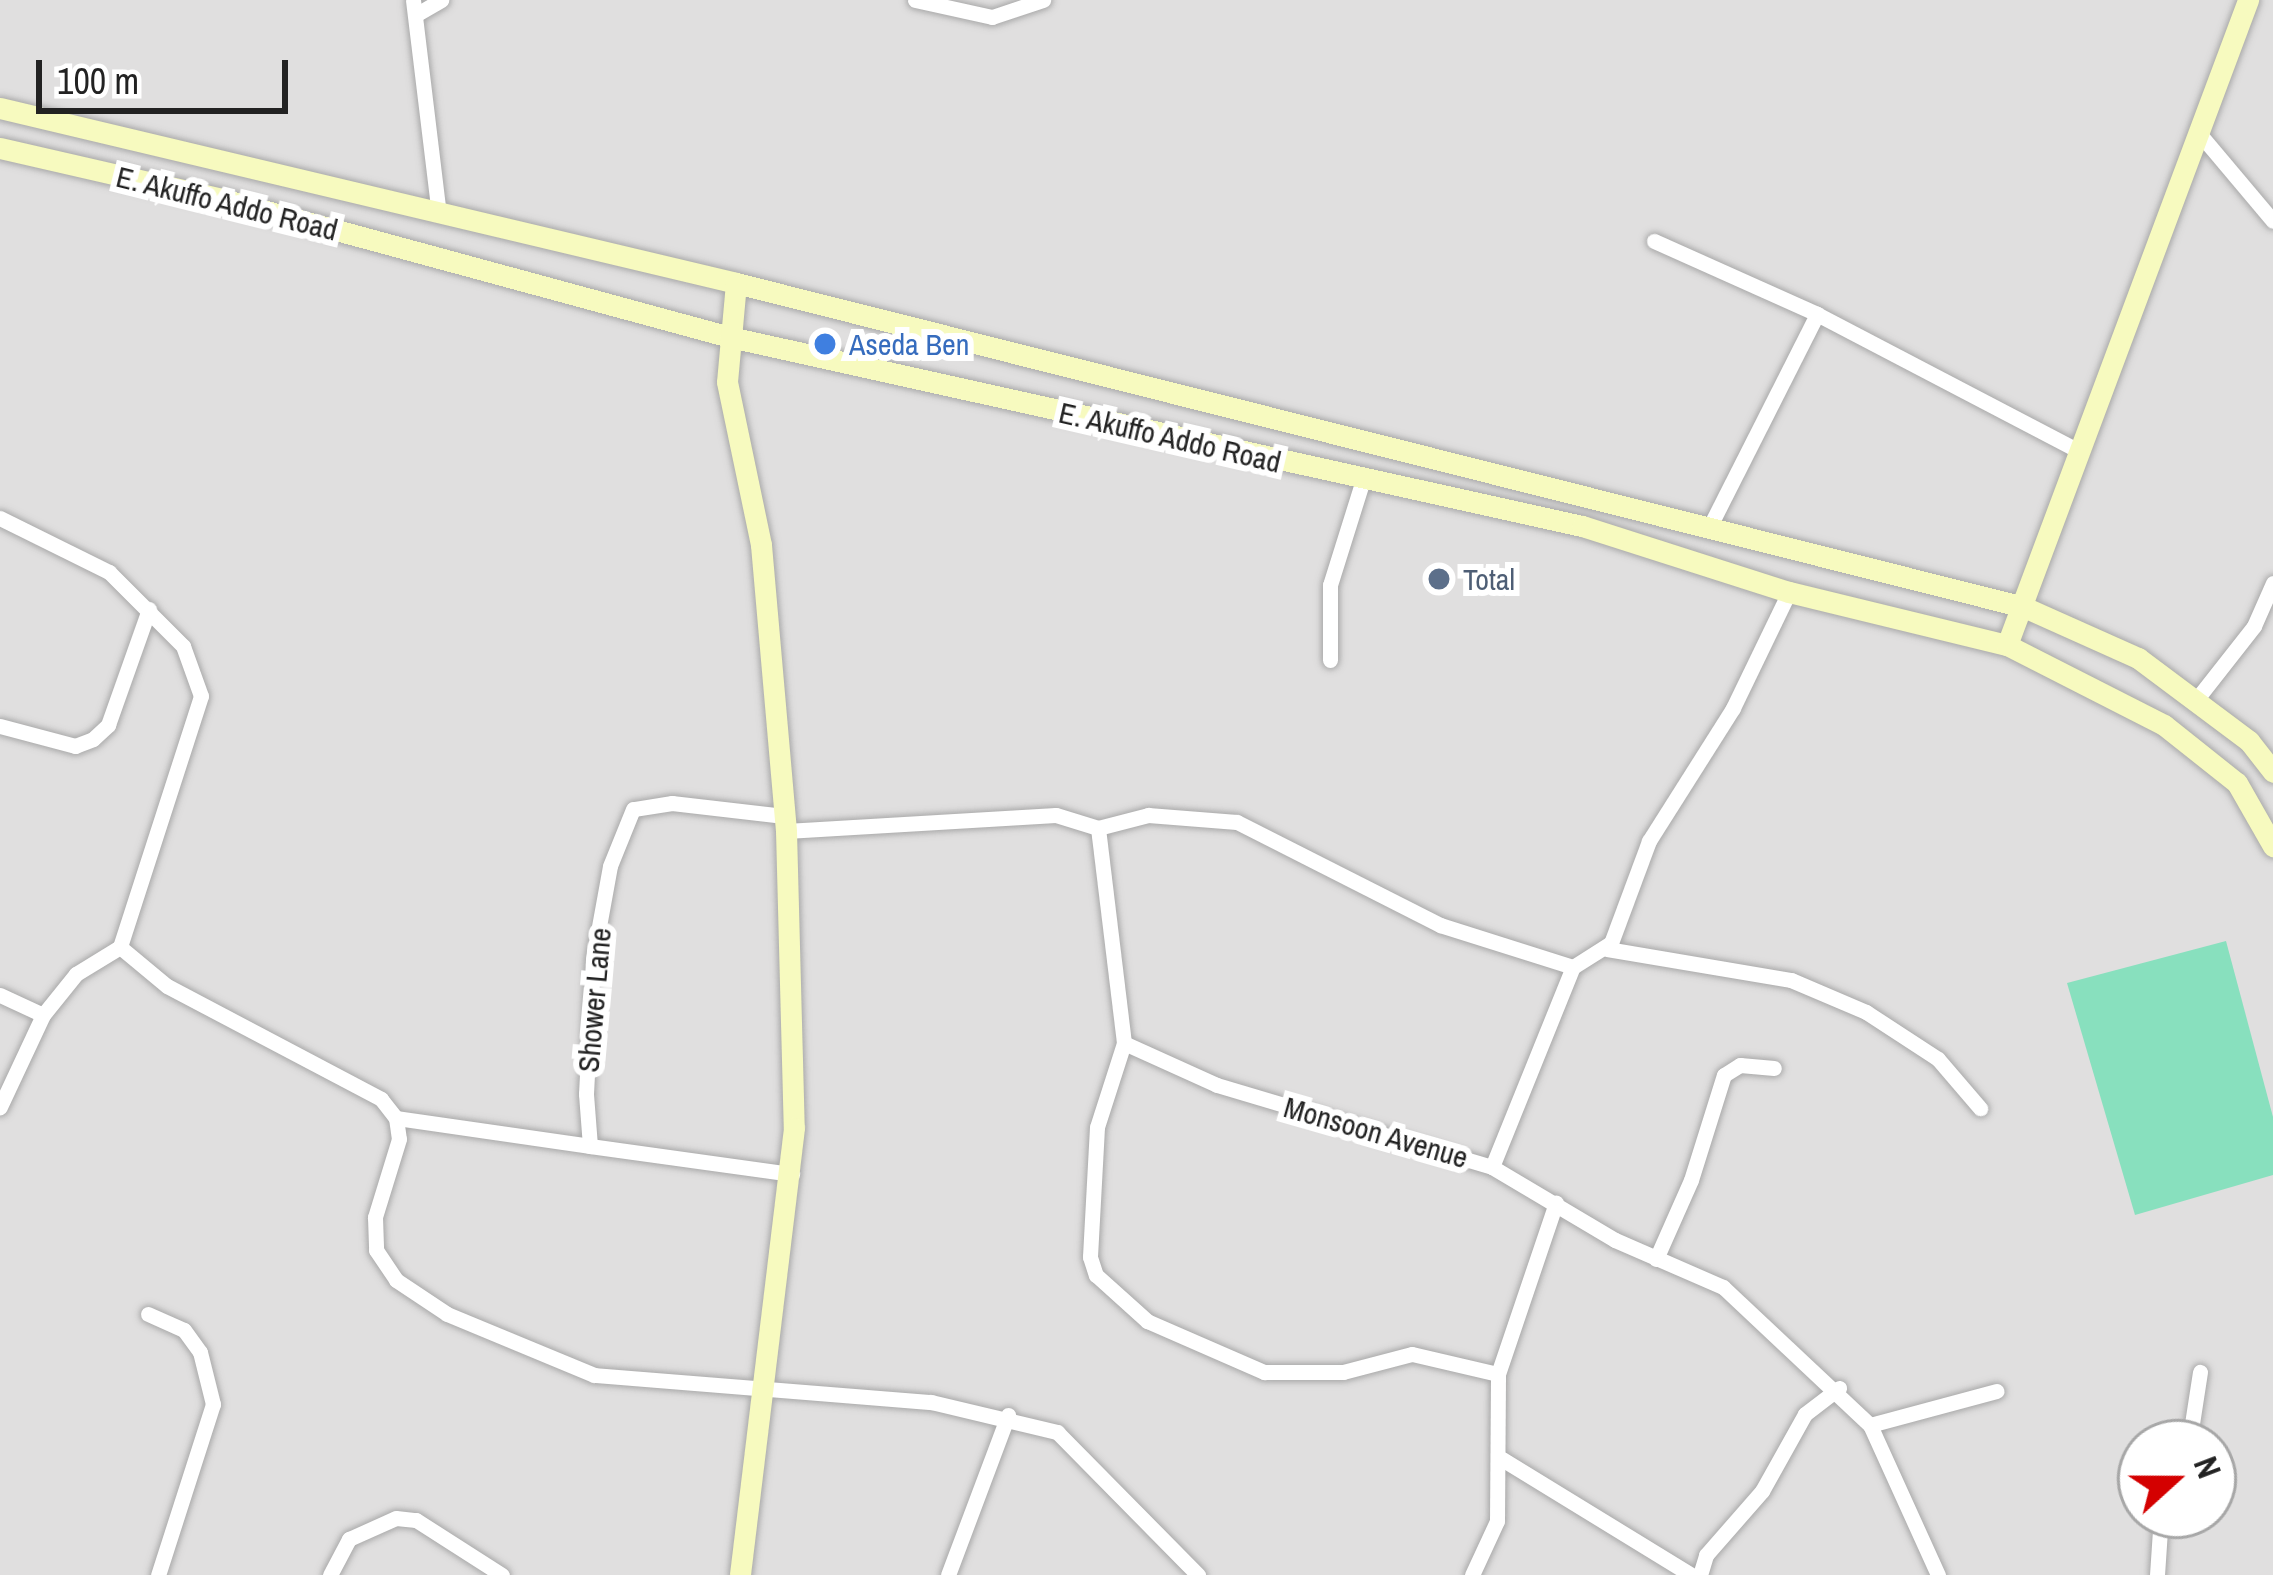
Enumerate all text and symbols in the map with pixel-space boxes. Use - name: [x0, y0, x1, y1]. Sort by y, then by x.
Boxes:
- scale bar: [42, 36, 294, 110]
- text: 100 m: [57, 57, 139, 105]
- street label: E. Akuffo Addo Road: [111, 158, 343, 248]
- place label: Aseda Ben: [849, 326, 969, 362]
- marker: Aseda Ben: [812, 331, 838, 357]
- street label: E. Akuffo Addo Road: [1054, 394, 1286, 480]
- place label: Total: [1463, 561, 1515, 597]
- marker: Total: [1426, 566, 1452, 592]
- street label: Shower Lane: [570, 926, 618, 1074]
- street label: Monsoon Avenue: [1279, 1088, 1473, 1176]
- north arrow: [2117, 1419, 2237, 1539]
- text: N: [2184, 1450, 2232, 1484]

